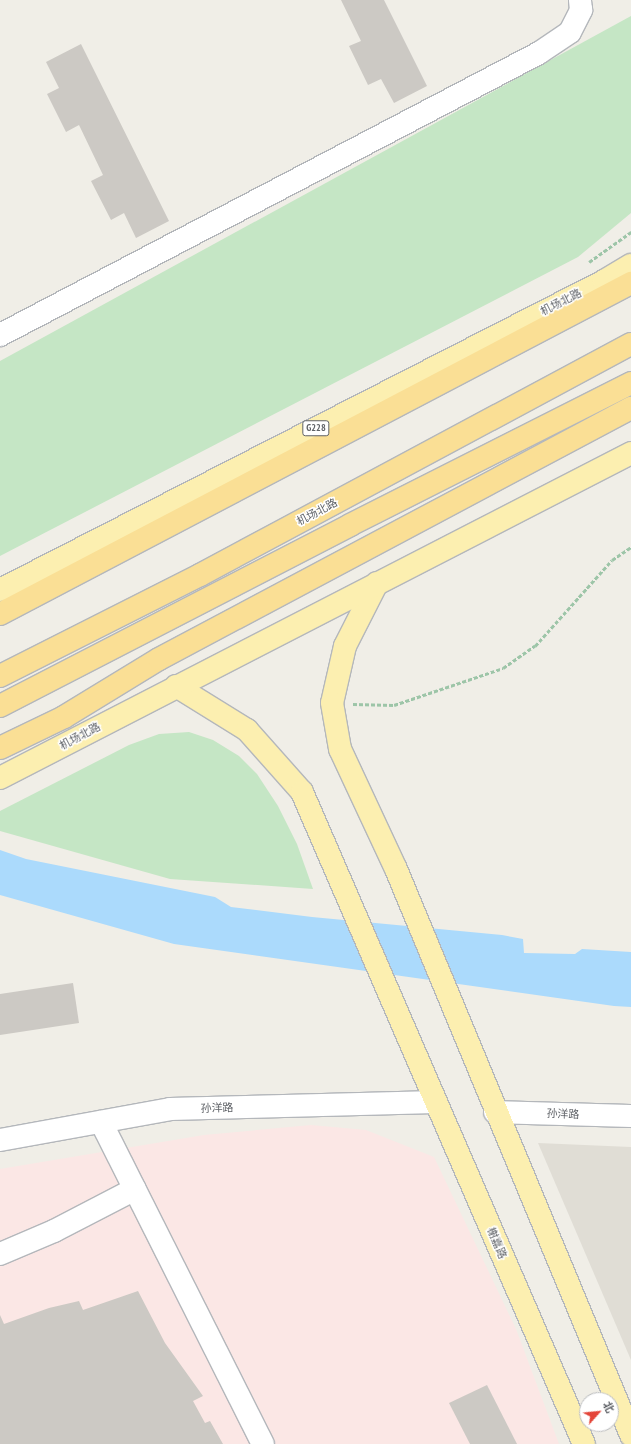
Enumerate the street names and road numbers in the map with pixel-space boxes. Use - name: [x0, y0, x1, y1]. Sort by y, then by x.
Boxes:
- street label: 机场北路: [538, 286, 584, 318]
- road number: G228: [302, 420, 330, 436]
- street label: 机场北路: [294, 496, 340, 528]
- street label: 机场北路: [57, 720, 103, 752]
- street label: 孙洋路: [200, 1101, 234, 1115]
- street label: 孙洋路: [546, 1107, 580, 1121]
- street label: 榭嘉路: [484, 1225, 510, 1261]

